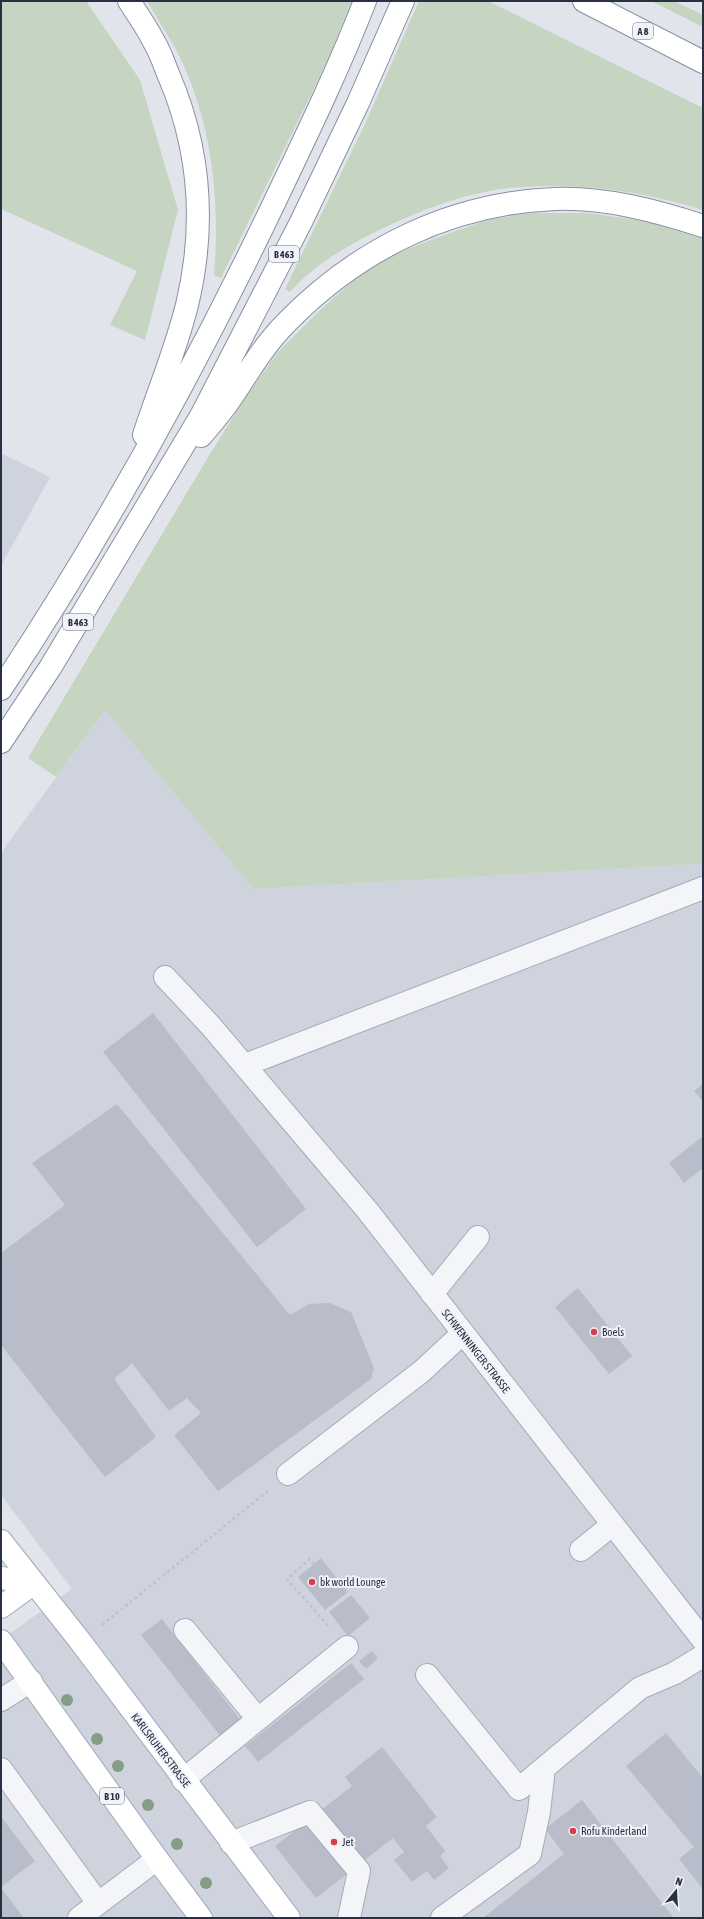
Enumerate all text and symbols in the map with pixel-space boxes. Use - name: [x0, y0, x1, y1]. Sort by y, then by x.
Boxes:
- road number: A 8: [633, 23, 653, 39]
- road number: B 463: [269, 246, 299, 262]
- road number: B 463: [63, 614, 93, 630]
- street label: SCHWENNINGER STRASSE: [440, 1307, 513, 1395]
- place label: Boels: [602, 1326, 624, 1338]
- marker: Boels: [589, 1327, 599, 1337]
- place label: bk world Lounge: [320, 1576, 386, 1588]
- marker: bk world Lounge: [307, 1577, 317, 1587]
- street label: KARLSRUHER STRASSE: [129, 1711, 193, 1790]
- road number: B 10: [100, 1788, 124, 1804]
- place label: Rofu Kinderland: [581, 1825, 647, 1837]
- marker: Rofu Kinderland: [568, 1826, 578, 1836]
- place label: Jet: [342, 1836, 354, 1848]
- marker: Jet: [329, 1837, 339, 1847]
- north arrow: [656, 1871, 696, 1911]
- text: N: [674, 1875, 684, 1888]

